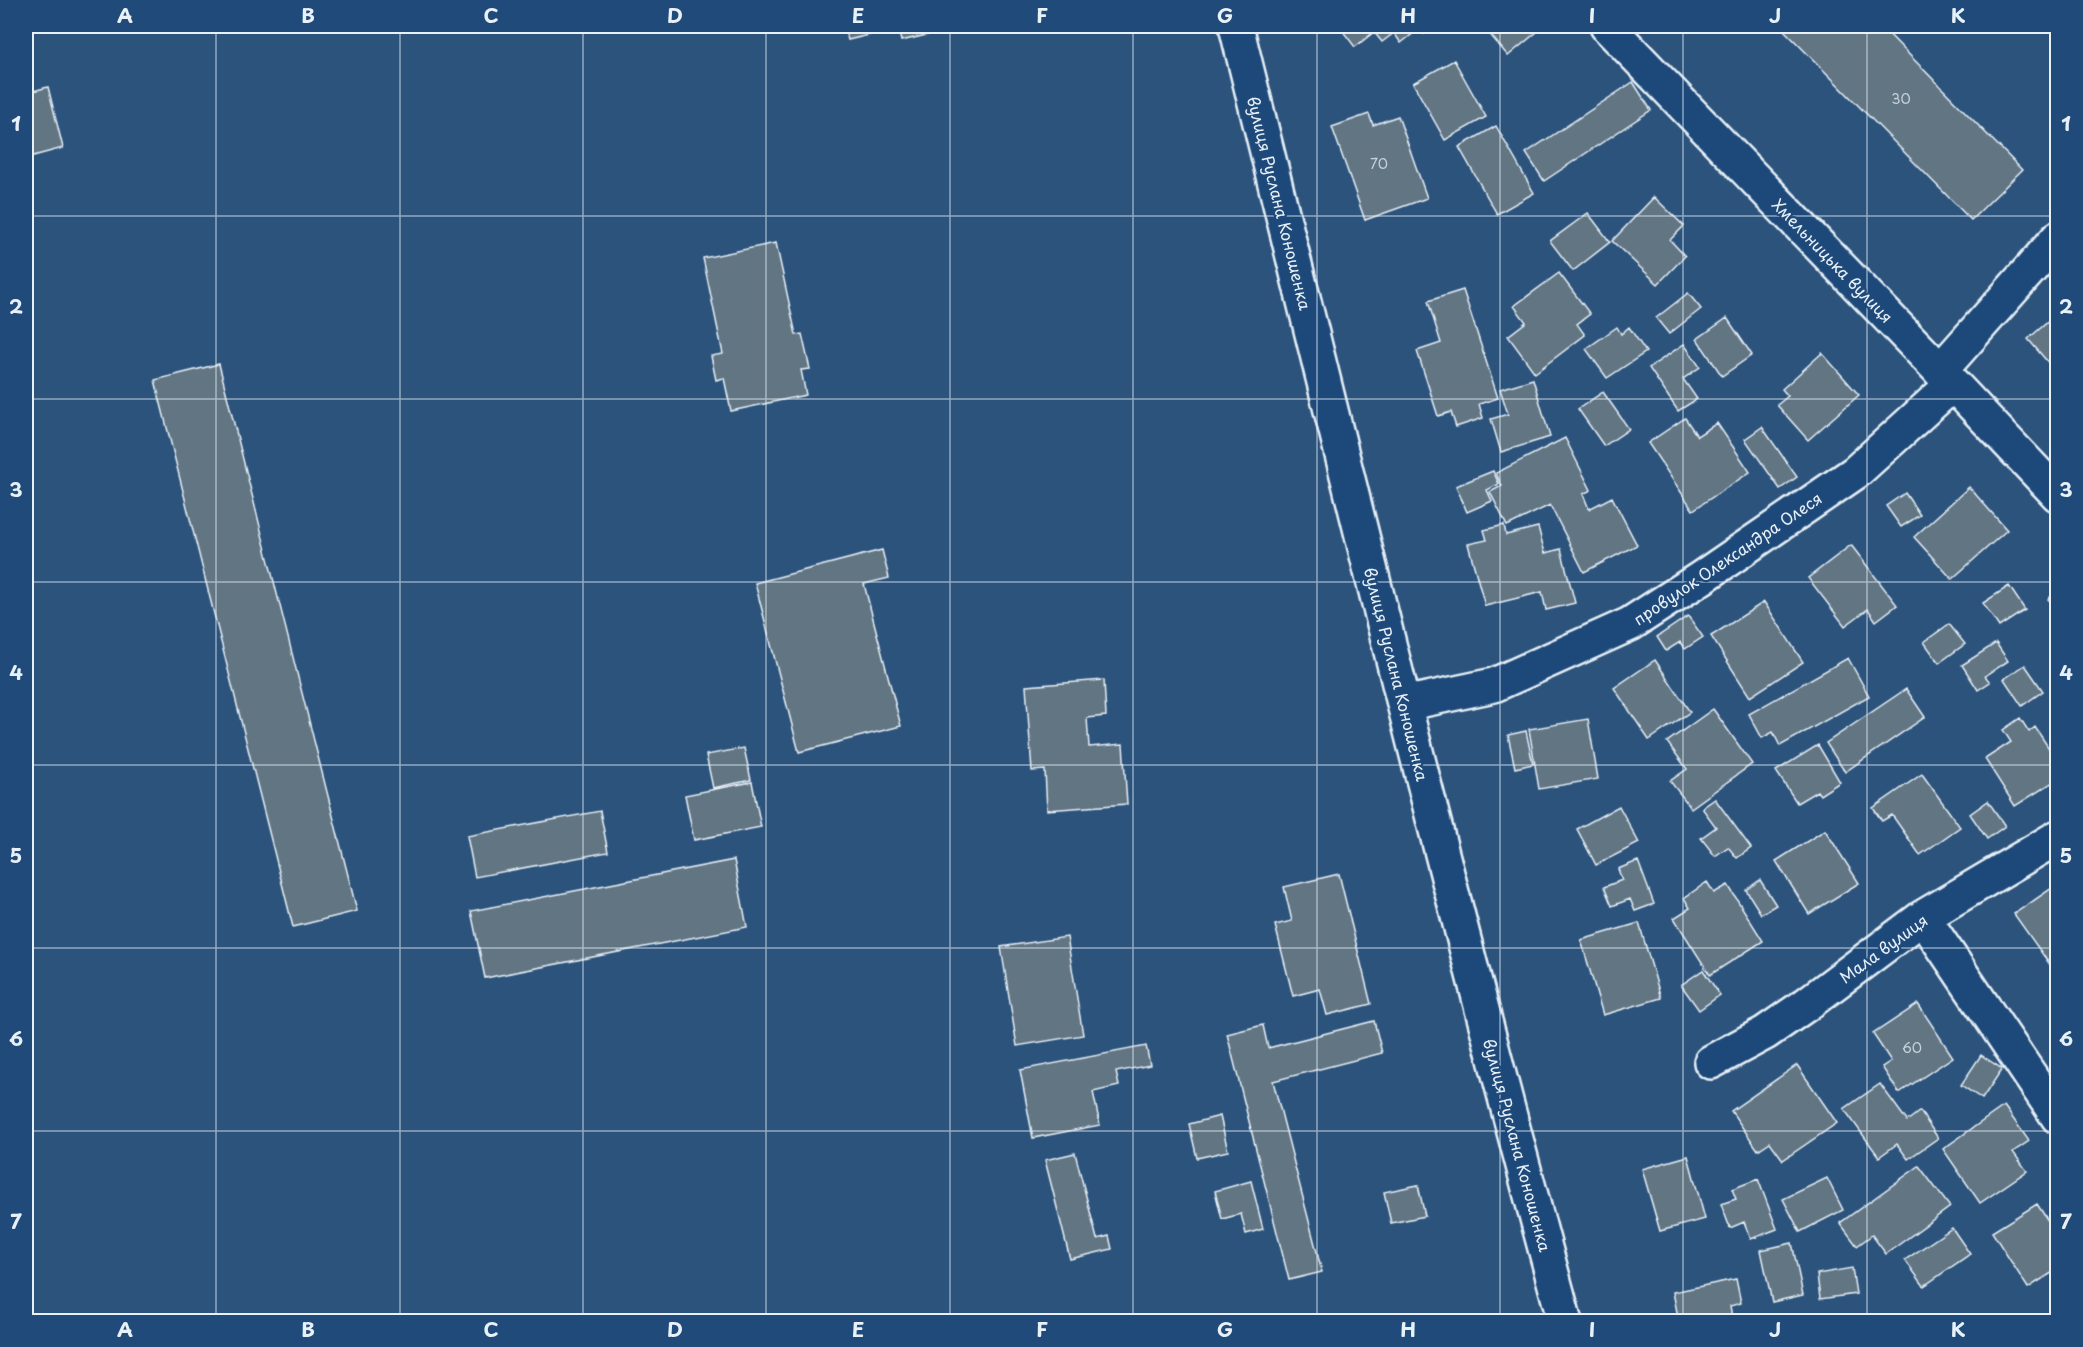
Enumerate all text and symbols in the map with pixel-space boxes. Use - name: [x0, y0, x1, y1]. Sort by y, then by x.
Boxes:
- text: A: [117, 0, 133, 30]
- text: B: [301, 0, 315, 30]
- text: C: [483, 0, 499, 30]
- text: D: [667, 0, 683, 30]
- text: E: [852, 0, 864, 30]
- text: F: [1036, 0, 1048, 30]
- text: G: [1217, 0, 1233, 30]
- text: H: [1400, 0, 1416, 30]
- text: I: [1589, 0, 1595, 30]
- text: J: [1769, 0, 1781, 30]
- text: K: [1951, 0, 1966, 30]
- house number: 30: [1891, 88, 1911, 109]
- street label: вулиця Руслана Коношенка: [1242, 94, 1318, 312]
- text: 1: [11, 108, 21, 138]
- text: 1: [2061, 108, 2071, 138]
- house number: 70: [1370, 153, 1388, 174]
- street label: Хмельницька вулиця: [1767, 192, 1899, 328]
- text: 2: [9, 291, 23, 321]
- text: 2: [2059, 291, 2073, 321]
- text: 3: [9, 474, 23, 504]
- text: 3: [2059, 474, 2073, 504]
- street label: провулок Олександра Олеся: [1628, 486, 1826, 630]
- street label: вулиця Руслана Коношенка: [1359, 565, 1435, 783]
- text: 4: [9, 657, 23, 687]
- text: 4: [2059, 657, 2073, 687]
- text: 5: [10, 840, 22, 870]
- text: 5: [2060, 840, 2072, 870]
- street label: Мала вулиця: [1834, 908, 1932, 988]
- text: 6: [9, 1023, 23, 1053]
- text: 6: [2059, 1023, 2073, 1053]
- street label: вулиця Руслана Коношенка: [1478, 1036, 1558, 1254]
- house number: 60: [1902, 1037, 1922, 1058]
- text: 7: [10, 1206, 22, 1236]
- text: 7: [2060, 1206, 2072, 1236]
- text: A: [117, 1314, 133, 1344]
- text: B: [301, 1314, 315, 1344]
- text: C: [483, 1314, 499, 1344]
- text: D: [667, 1314, 683, 1344]
- text: E: [852, 1314, 864, 1344]
- text: F: [1036, 1314, 1048, 1344]
- text: G: [1217, 1314, 1233, 1344]
- text: H: [1400, 1314, 1416, 1344]
- text: I: [1589, 1314, 1595, 1344]
- text: J: [1769, 1314, 1781, 1344]
- text: K: [1951, 1314, 1966, 1344]

